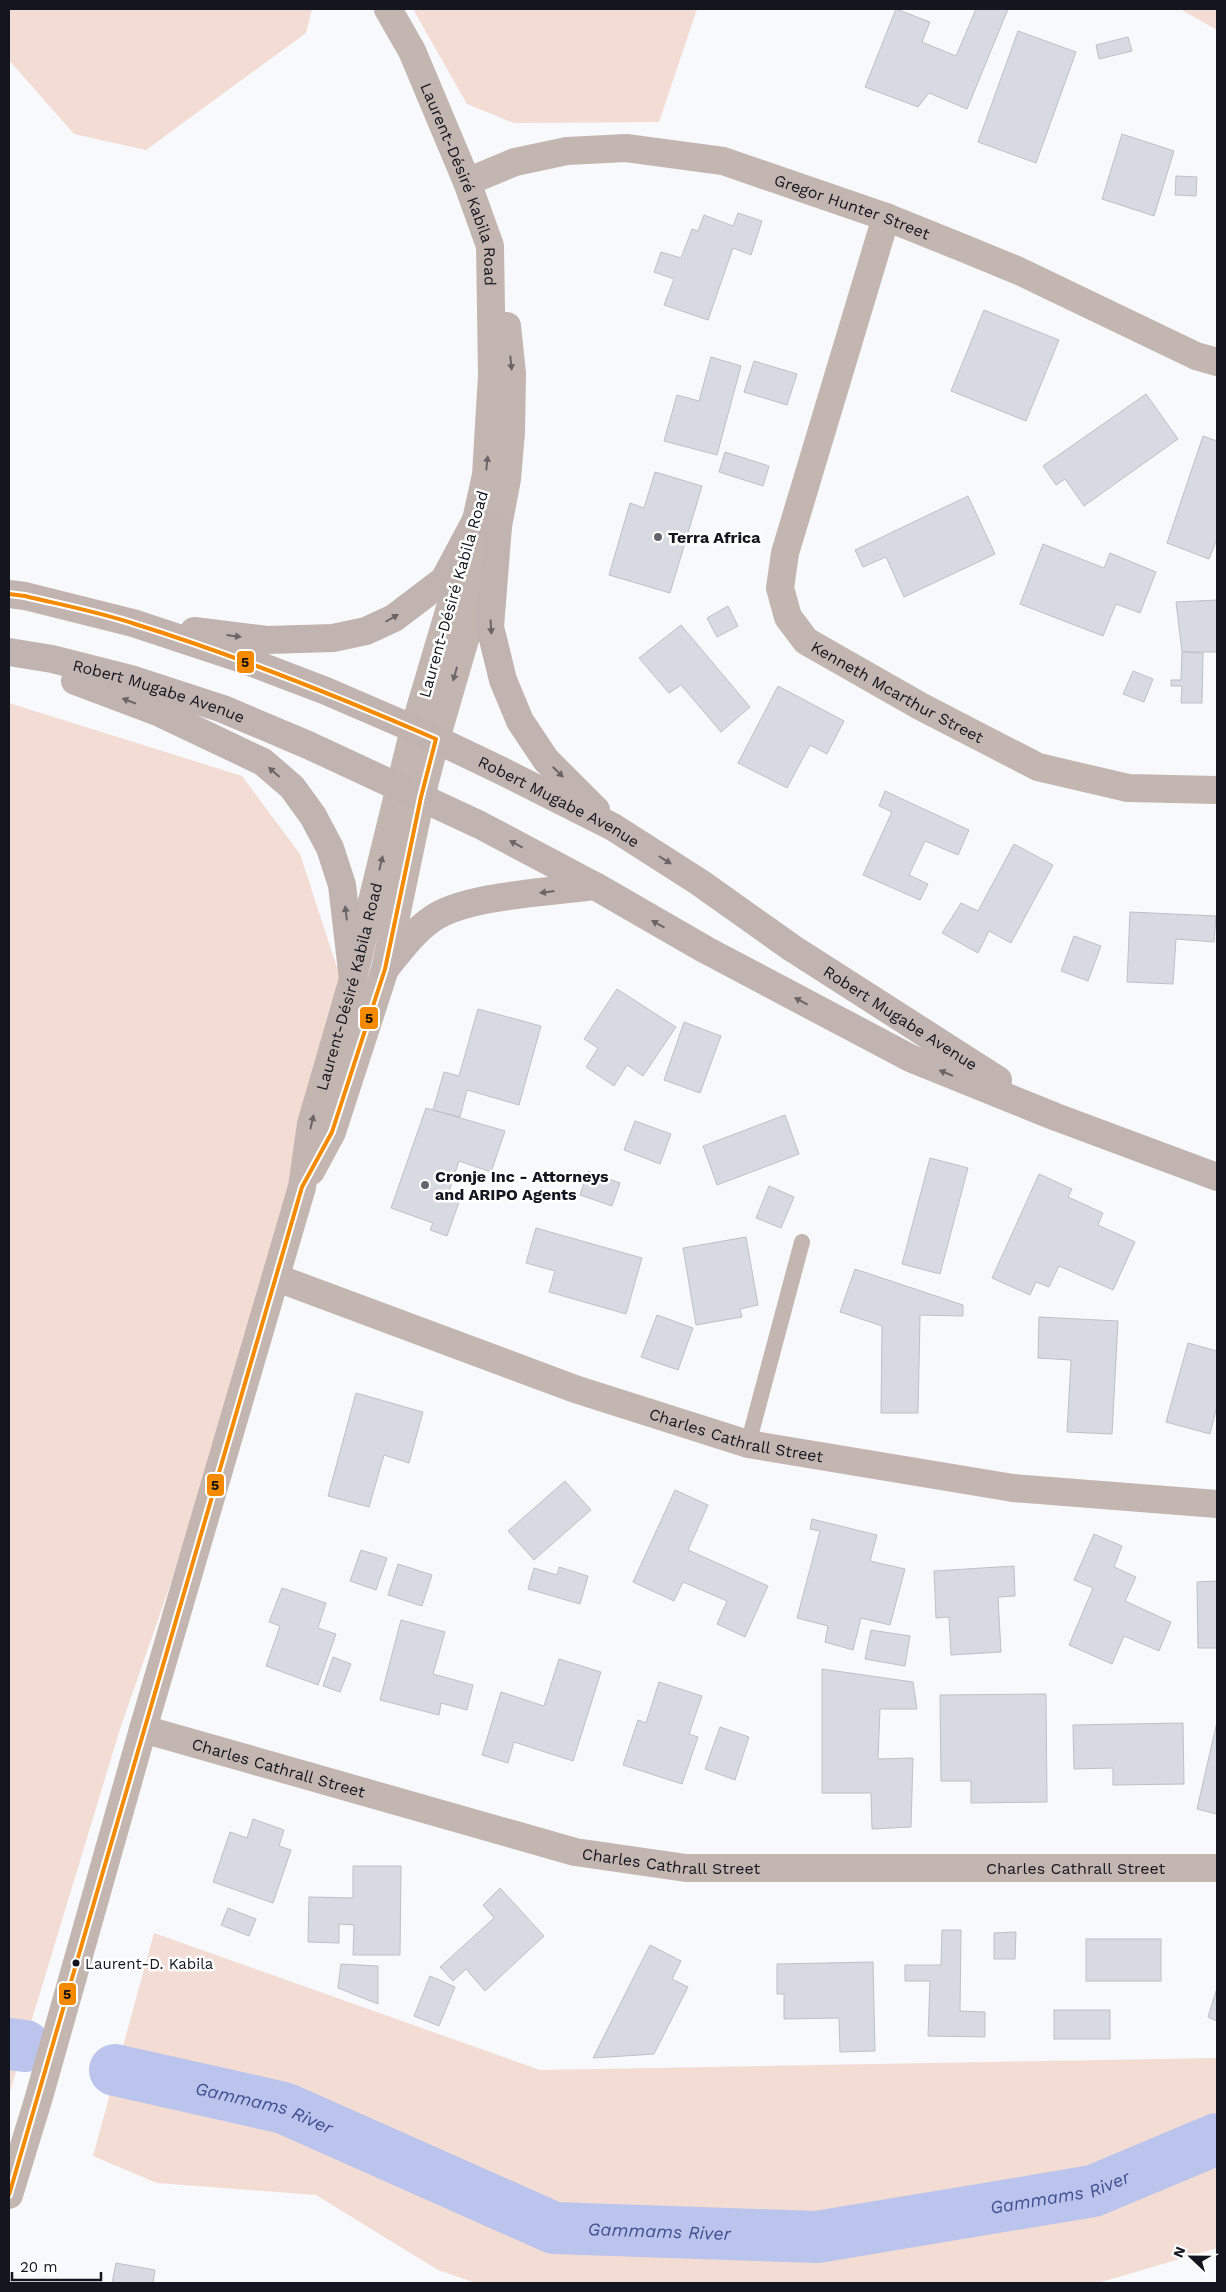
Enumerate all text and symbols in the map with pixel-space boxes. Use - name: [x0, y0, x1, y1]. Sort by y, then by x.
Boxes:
- street label: Laurent-Désiré Kabila Road: [416, 80, 500, 286]
- street label: Gregor Hunter Street: [772, 170, 933, 244]
- one-way arrow: [507, 355, 515, 371]
- one-way arrow: [483, 454, 491, 470]
- street label: Laurent-Désiré Kabila Road: [415, 488, 492, 700]
- place label: Terra Africa: [668, 528, 761, 547]
- marker: Terra Africa: [652, 531, 664, 543]
- one-way arrow: [386, 613, 399, 622]
- one-way arrow: [488, 619, 496, 635]
- one-way arrow: [226, 632, 242, 640]
- street label: Kenneth Mcarthur Street: [808, 637, 987, 747]
- line badge: 5: [236, 650, 255, 674]
- text: 5: [241, 654, 249, 670]
- street label: Robert Mugabe Avenue: [71, 656, 248, 727]
- one-way arrow: [451, 666, 459, 681]
- one-way arrow: [121, 697, 136, 705]
- street label: Robert Mugabe Avenue: [475, 752, 643, 851]
- one-way arrow: [551, 765, 563, 777]
- one-way arrow: [269, 766, 281, 778]
- one-way arrow: [509, 840, 523, 848]
- one-way arrow: [658, 855, 672, 865]
- one-way arrow: [377, 856, 385, 871]
- street label: Laurent-Désiré Kabila Road: [312, 881, 386, 1093]
- one-way arrow: [538, 889, 554, 897]
- one-way arrow: [342, 905, 350, 921]
- one-way arrow: [651, 919, 664, 928]
- street label: Robert Mugabe Avenue: [820, 962, 981, 1074]
- one-way arrow: [793, 997, 808, 1005]
- line badge: 5: [359, 1006, 379, 1030]
- text: 5: [365, 1010, 373, 1026]
- one-way arrow: [939, 1068, 953, 1076]
- one-way arrow: [308, 1114, 316, 1129]
- place label: Cronje Inc - Attorneys and ARIPO Agents: [435, 1167, 609, 1204]
- marker: Cronje Inc - Attorneys and ARIPO Agents: [419, 1179, 431, 1191]
- street label: Charles Cathrall Street: [647, 1404, 825, 1466]
- line badge: 5: [206, 1473, 225, 1497]
- text: 5: [211, 1477, 219, 1493]
- street label: Charles Cathrall Street: [190, 1734, 368, 1802]
- street label: Charles Cathrall Street: [581, 1844, 761, 1878]
- street label: Charles Cathrall Street: [986, 1859, 1166, 1878]
- place label: Laurent-D. Kabila: [85, 1955, 214, 1973]
- marker: Laurent-D. Kabila: [71, 1958, 81, 1968]
- line badge: 5: [58, 1982, 77, 2006]
- text: 5: [63, 1986, 71, 2002]
- water label: Gammams River: [193, 2077, 337, 2139]
- water label: Gammams River: [988, 2165, 1134, 2218]
- water label: Gammams River: [587, 2218, 732, 2244]
- north arrow: [1166, 2232, 1216, 2282]
- text: N: [1170, 2244, 1188, 2260]
- scale bar: [12, 2250, 101, 2282]
- text: 20 m: [20, 2258, 58, 2276]

